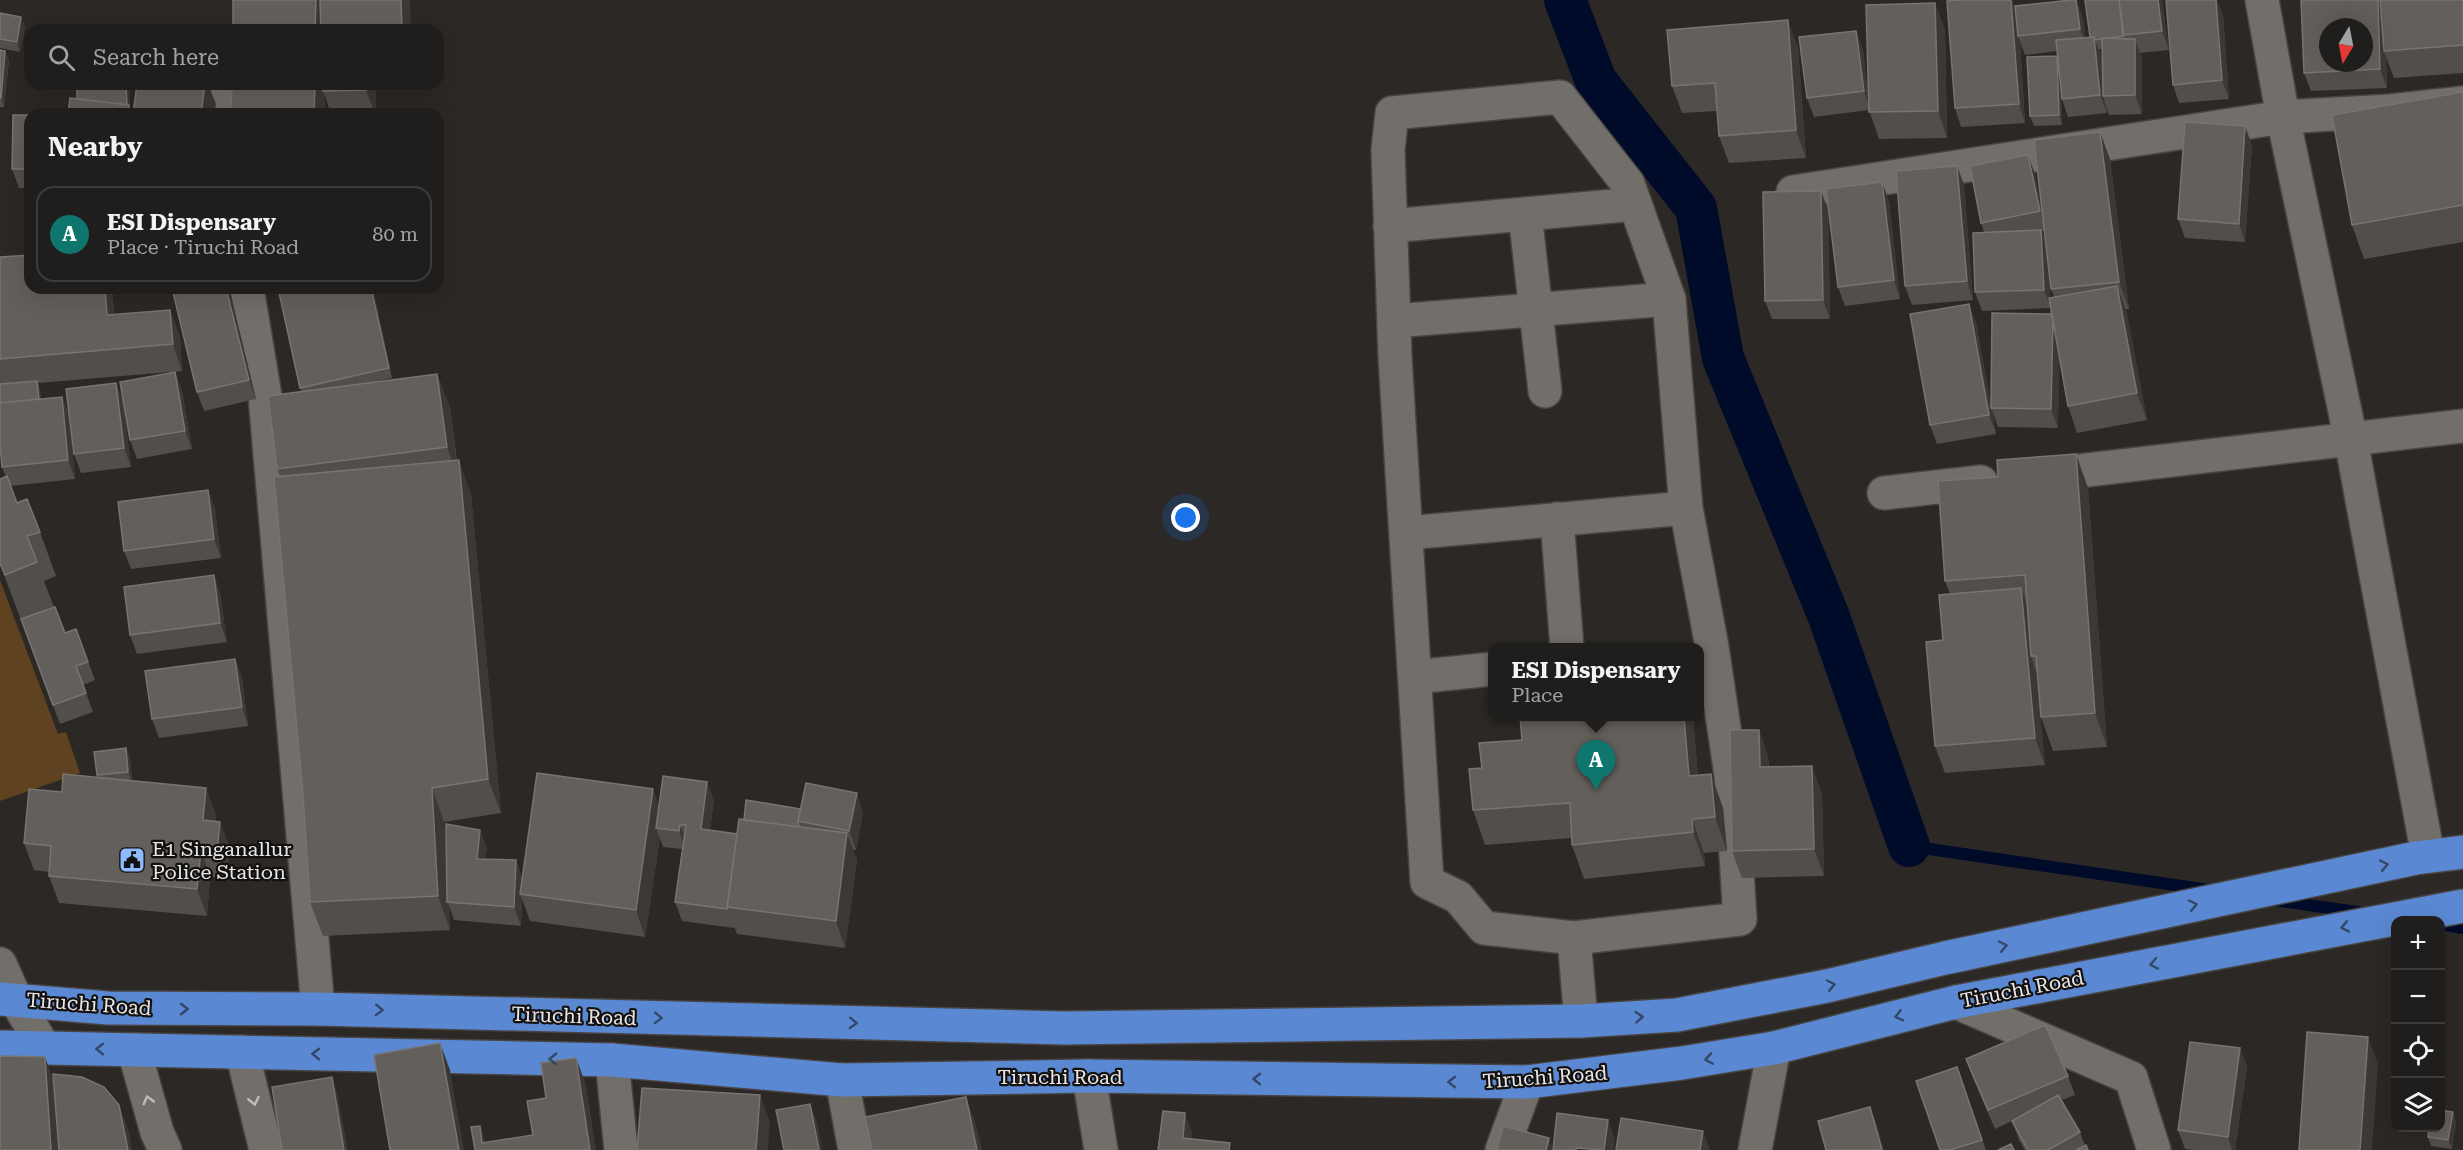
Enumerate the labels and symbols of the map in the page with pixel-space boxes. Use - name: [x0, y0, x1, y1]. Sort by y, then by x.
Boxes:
- north arrow: [2319, 18, 2373, 72]
- your location: [1171, 503, 1200, 532]
- pin: A: [1576, 740, 1616, 790]
- place label: E1 Singanallur Police Station: [152, 837, 292, 884]
- public building icon: E1 Singanallur Police Station: [117, 845, 147, 875]
- one-way arrow: [2379, 859, 2389, 872]
- one-way arrow: [2188, 899, 2198, 912]
- one-way arrow: [2340, 920, 2350, 933]
- one-way arrow: [1997, 940, 2007, 953]
- one-way arrow: [2149, 957, 2159, 970]
- street label: Tiruchi Road: [1958, 965, 2086, 1013]
- one-way arrow: [1826, 979, 1836, 992]
- street label: Tiruchi Road: [26, 988, 152, 1020]
- street label: Tiruchi Road: [511, 1002, 637, 1030]
- one-way arrow: [180, 1003, 189, 1015]
- one-way arrow: [375, 1004, 384, 1017]
- one-way arrow: [1894, 1009, 1904, 1022]
- one-way arrow: [1635, 1011, 1644, 1024]
- one-way arrow: [654, 1012, 663, 1024]
- one-way arrow: [848, 1017, 857, 1029]
- one-way arrow: [96, 1043, 105, 1055]
- one-way arrow: [312, 1048, 321, 1060]
- one-way arrow: [1704, 1052, 1714, 1065]
- one-way arrow: [549, 1053, 558, 1065]
- street label: Tiruchi Road: [1482, 1061, 1608, 1093]
- street label: Tiruchi Road: [997, 1065, 1123, 1089]
- one-way arrow: [1253, 1073, 1262, 1085]
- one-way arrow: [1448, 1076, 1457, 1088]
- one-way arrow: [143, 1096, 155, 1106]
- one-way arrow: [246, 1096, 259, 1106]

